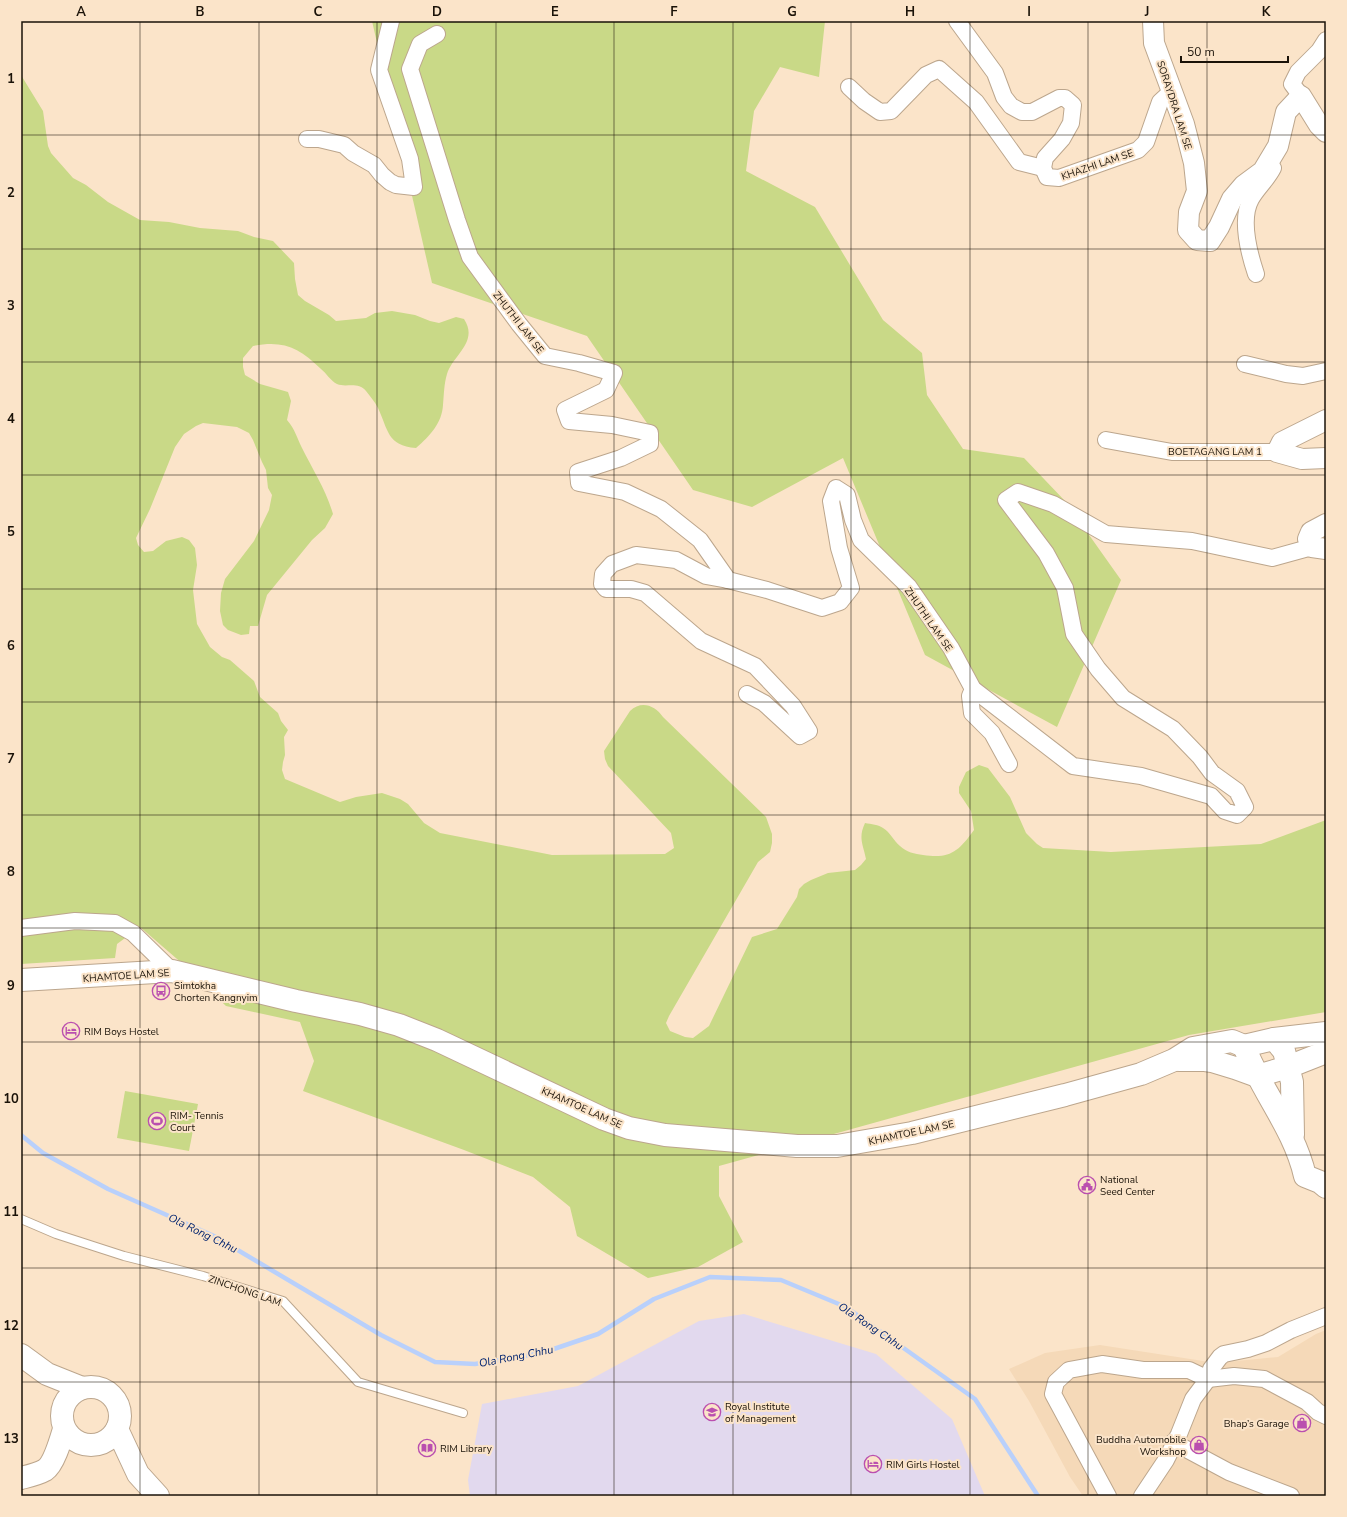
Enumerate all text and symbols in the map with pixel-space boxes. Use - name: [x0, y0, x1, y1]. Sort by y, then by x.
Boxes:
- text: A: [76, 3, 86, 21]
- text: B: [196, 3, 205, 21]
- text: C: [314, 3, 323, 21]
- text: D: [432, 3, 442, 21]
- text: E: [551, 3, 559, 21]
- text: F: [670, 3, 678, 21]
- text: G: [787, 3, 797, 21]
- text: H: [905, 3, 915, 21]
- text: I: [1027, 3, 1031, 21]
- text: J: [1144, 3, 1149, 21]
- text: K: [1262, 3, 1271, 21]
- scale bar: [1181, 38, 1288, 64]
- text: 50 m: [1187, 44, 1215, 60]
- street label: SORAYDRA LAM SE: [1153, 59, 1195, 152]
- text: 1: [7, 70, 15, 88]
- street label: KHAZHI LAM SE: [1059, 146, 1135, 184]
- text: 2: [7, 184, 15, 202]
- street label: ZHUTHI LAM SE: [490, 289, 547, 357]
- text: 3: [7, 297, 15, 315]
- text: 4: [7, 410, 15, 428]
- street label: BOETAGANG LAM 1: [1168, 445, 1262, 459]
- text: 5: [7, 523, 15, 541]
- street label: ZHUTHI LAM SE: [901, 585, 956, 655]
- text: 6: [7, 637, 15, 655]
- text: 7: [7, 750, 15, 768]
- text: 8: [7, 863, 15, 881]
- street label: KHAMTOE LAM SE: [82, 966, 170, 986]
- text: 9: [7, 977, 15, 995]
- place label: Simtokha Chorten Kangnyim: [174, 979, 258, 1005]
- bus stop icon: Simtokha Chorten Kangnyim: [151, 981, 171, 1001]
- hotel icon: RIM Boys Hostel: [61, 1021, 81, 1041]
- place label: RIM Boys Hostel: [84, 1025, 159, 1039]
- street label: KHAMTOE LAM SE: [539, 1084, 624, 1132]
- text: 10: [3, 1090, 19, 1108]
- place label: RIM- Tennis Court: [170, 1109, 224, 1135]
- sports icon: RIM- Tennis Court: [147, 1111, 167, 1131]
- street label: KHAMTOE LAM SE: [867, 1117, 955, 1149]
- place label: National Seed Center: [1100, 1173, 1155, 1199]
- public building icon: National Seed Center: [1077, 1175, 1097, 1195]
- text: 11: [3, 1203, 19, 1221]
- water label: Ola Rong Chhu: [166, 1210, 240, 1257]
- street label: ZINCHONG LAM: [206, 1272, 283, 1310]
- water label: Ola Rong Chhu: [835, 1299, 906, 1354]
- text: 12: [3, 1317, 19, 1335]
- water label: Ola Rong Chhu: [478, 1342, 554, 1371]
- place label: Royal Institute of Management: [725, 1400, 796, 1426]
- school or university icon: Royal Institute of Management: [702, 1402, 722, 1422]
- shop icon: Bhap’s Garage: [1292, 1413, 1312, 1433]
- place label: Bhap’s Garage: [1224, 1417, 1289, 1431]
- text: 13: [3, 1430, 19, 1448]
- place label: Buddha Automobile Workshop: [1096, 1433, 1186, 1459]
- shop icon: Buddha Automobile Workshop: [1189, 1435, 1209, 1455]
- library icon: RIM Library: [417, 1438, 437, 1458]
- place label: RIM Library: [440, 1442, 493, 1456]
- hotel icon: RIM Girls Hostel: [863, 1454, 883, 1474]
- place label: RIM Girls Hostel: [886, 1458, 960, 1472]

